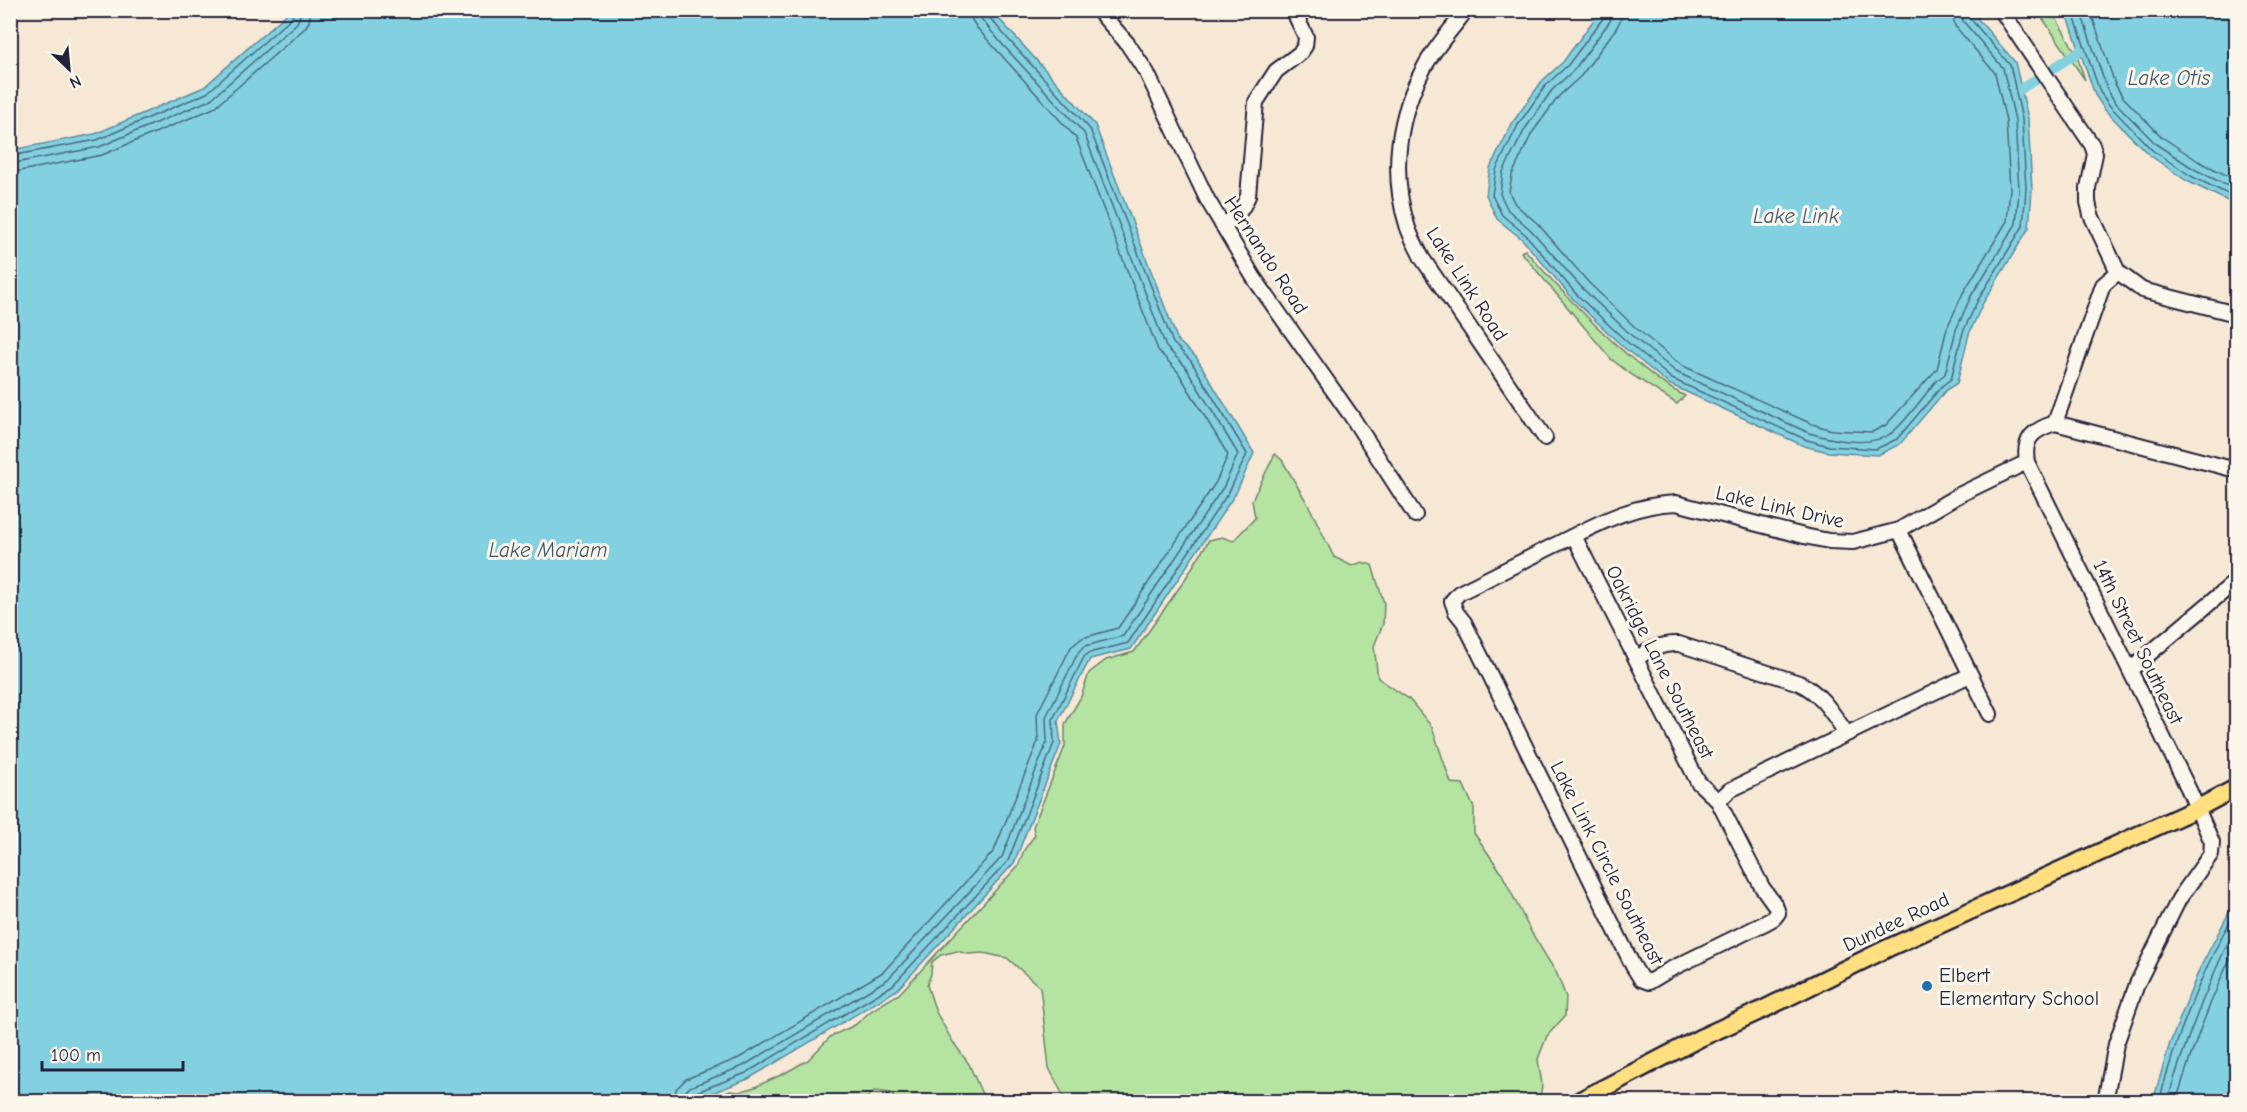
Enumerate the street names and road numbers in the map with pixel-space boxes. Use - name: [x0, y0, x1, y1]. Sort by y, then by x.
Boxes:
- street label: Hernando Road: [1219, 192, 1313, 318]
- street label: Lake Link Road: [1422, 223, 1512, 345]
- street label: Lake Link Drive: [1714, 481, 1846, 533]
- street label: 14th Street Southeast: [2088, 556, 2188, 729]
- street label: Oakridge Lane Southeast: [1601, 562, 1719, 764]
- street label: Lake Link Circle Southeast: [1546, 757, 1669, 970]
- street label: Dundee Road: [1839, 887, 1953, 957]

